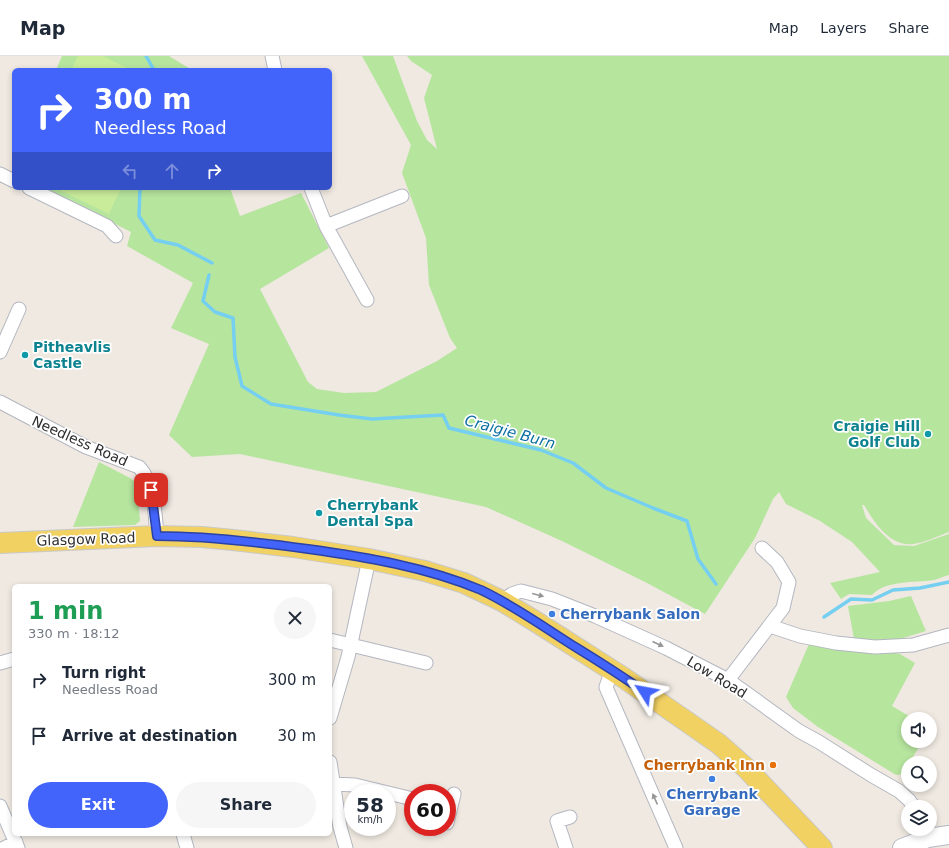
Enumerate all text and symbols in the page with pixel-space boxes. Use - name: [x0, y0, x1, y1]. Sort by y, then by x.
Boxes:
- text: Map: [20, 17, 65, 39]
- text: Map: [769, 20, 798, 36]
- text: Layers: [820, 20, 867, 36]
- text: Share: [889, 20, 929, 36]
- text: 300 m: [94, 83, 191, 116]
- icon: right: [28, 84, 80, 136]
- text: Needless Road: [94, 117, 227, 138]
- icon: left: [119, 160, 141, 182]
- icon: ahead: [161, 160, 183, 182]
- icon: right: [203, 160, 225, 182]
- place label: Pitheavlis Castle: [33, 339, 111, 371]
- marker: Pitheavlis Castle: [20, 350, 30, 360]
- water label: Craigie Burn: [463, 411, 557, 453]
- street label: Needless Road: [30, 413, 130, 469]
- place label: Craigie Hill Golf Club: [833, 418, 920, 450]
- marker: Craigie Hill Golf Club: [923, 429, 933, 439]
- pin: [134, 473, 168, 507]
- icon: arrive: [140, 479, 162, 501]
- place label: Cherrybank Dental Spa: [327, 497, 419, 529]
- marker: Cherrybank Dental Spa: [314, 508, 324, 518]
- street label: Glasgow Road: [36, 529, 136, 549]
- one-way arrow: [532, 593, 544, 599]
- text: 1 min: [28, 597, 103, 625]
- button: close: [274, 597, 316, 639]
- place label: Cherrybank Salon: [560, 606, 700, 622]
- marker: Cherrybank Salon: [547, 609, 557, 619]
- text: 330 m · 18:12: [28, 626, 119, 641]
- one-way arrow: [653, 641, 664, 647]
- street label: Low Road: [684, 653, 750, 701]
- text: Turn right: [62, 664, 146, 682]
- icon: right: [28, 669, 50, 691]
- text: 300 m: [268, 671, 316, 689]
- position arrow: [624, 671, 666, 713]
- text: Needless Road: [62, 682, 158, 697]
- map controls: [901, 712, 937, 836]
- button: sound: [901, 712, 937, 748]
- icon: arrive: [28, 725, 50, 747]
- text: Arrive at destination: [62, 727, 237, 745]
- text: 30 m: [278, 727, 316, 745]
- button: search: [901, 756, 937, 792]
- place label: Cherrybank Inn: [644, 757, 765, 773]
- marker: Cherrybank Inn: [768, 760, 778, 770]
- marker: Cherrybank Garage: [707, 774, 717, 784]
- button: Exit: [28, 782, 168, 828]
- button: Share: [176, 782, 316, 828]
- speed limit sign: 60: [404, 784, 456, 836]
- place label: Cherrybank Garage: [666, 786, 758, 818]
- text: 58: [356, 793, 384, 817]
- one-way arrow: [652, 794, 658, 805]
- button: layers: [901, 800, 937, 836]
- text: km/h: [357, 814, 383, 825]

